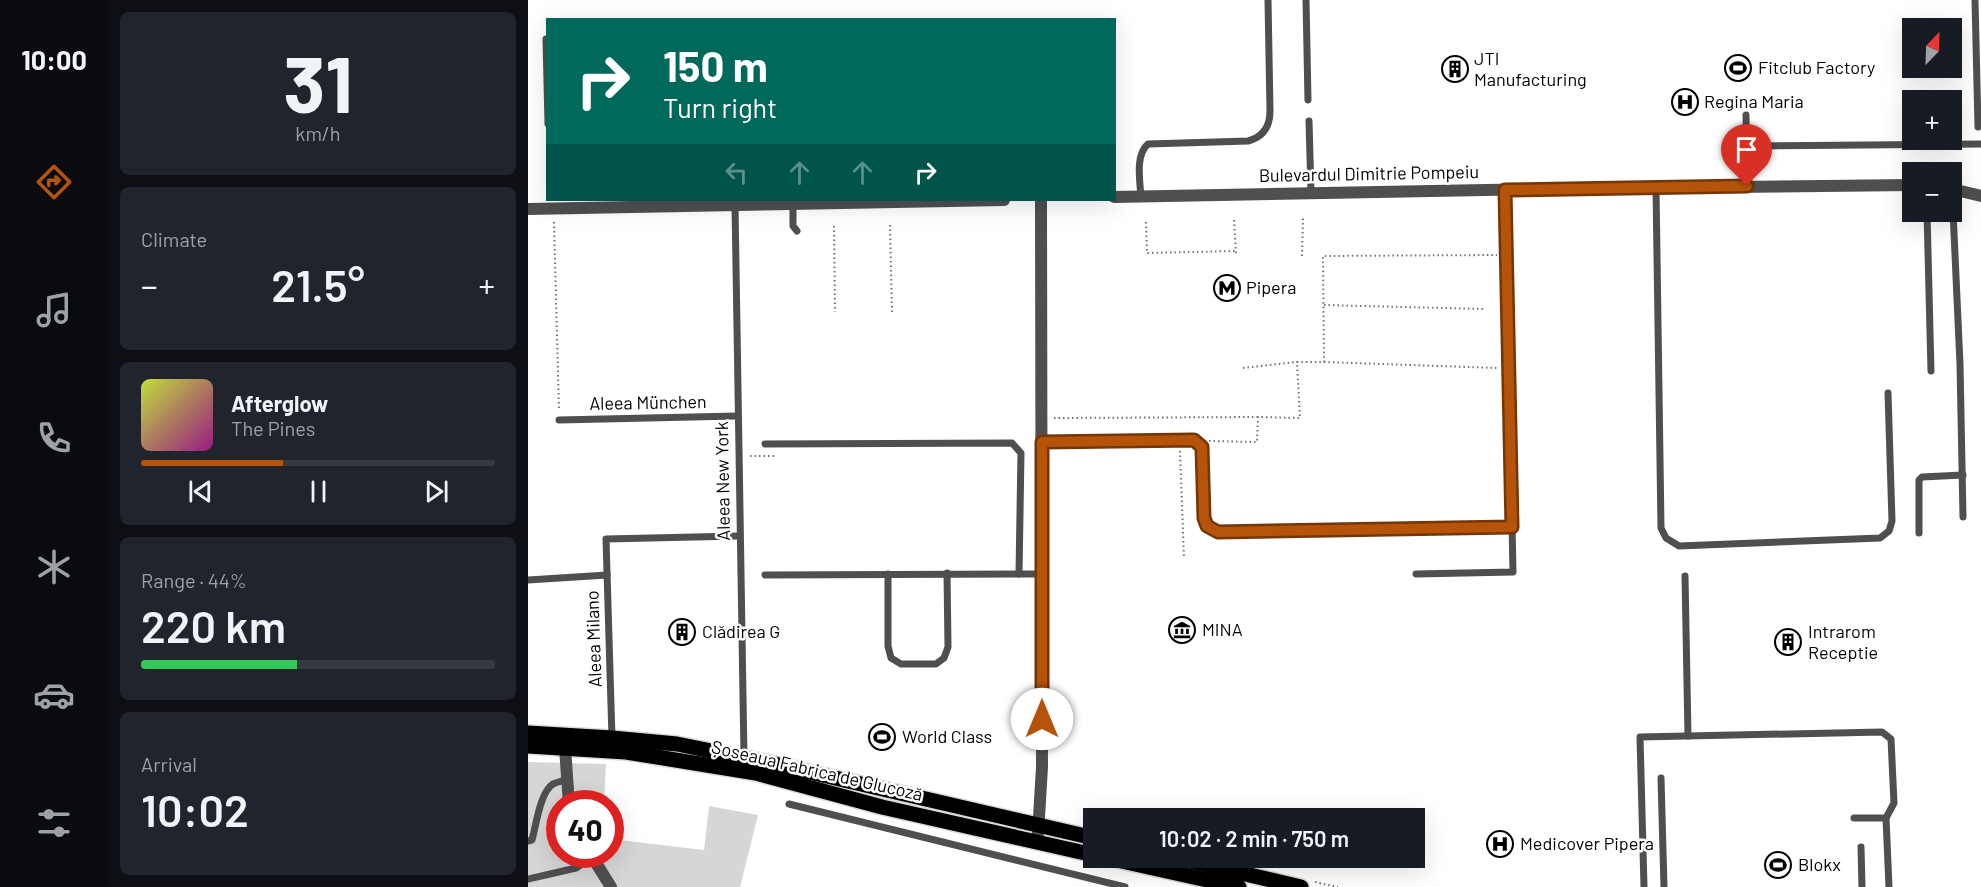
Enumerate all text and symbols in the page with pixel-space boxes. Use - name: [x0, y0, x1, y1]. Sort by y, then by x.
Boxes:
- north arrow: [1902, 18, 1962, 78]
- map controls: [1902, 18, 1962, 222]
- text: 31: [283, 35, 353, 129]
- text: 150 m: [663, 40, 768, 90]
- icon: right: [564, 42, 642, 120]
- text: 10:00: [21, 43, 87, 75]
- place label: JTI Manufacturing: [1474, 47, 1587, 90]
- sports icon: Fitclub Factory: [1723, 53, 1753, 83]
- building icon: JTI Manufacturing: [1440, 54, 1470, 84]
- place label: Fitclub Factory: [1758, 56, 1875, 78]
- hospital icon: Regina Maria: [1670, 87, 1700, 117]
- place label: Regina Maria: [1704, 90, 1804, 112]
- button: +: [1902, 90, 1962, 150]
- text: Turn right: [663, 91, 777, 123]
- text: km/h: [295, 121, 341, 145]
- pin: [1721, 124, 1772, 186]
- icon: arrive: [1730, 133, 1763, 166]
- icon: left: [720, 156, 753, 189]
- icon: ahead: [783, 156, 816, 189]
- icon: ahead: [846, 156, 879, 189]
- icon: right: [909, 156, 942, 189]
- street label: Bulevardul Dimitrie Pompeiu: [1259, 160, 1479, 186]
- icon: directions: [33, 161, 75, 203]
- button: −: [1902, 162, 1962, 222]
- text: Climate: [141, 227, 207, 251]
- text: 21.5°: [271, 257, 365, 311]
- text: −: [141, 265, 158, 305]
- text: +: [478, 265, 495, 305]
- metro station icon: Pipera: [1212, 273, 1242, 303]
- place label: Pipera: [1246, 276, 1296, 298]
- icon: music: [33, 289, 75, 331]
- text: Afterglow: [231, 390, 328, 416]
- street label: Aleea München: [589, 390, 707, 414]
- text: The Pines: [231, 416, 315, 440]
- icon: phone: [33, 417, 75, 459]
- street label: Aleea New York: [710, 421, 734, 541]
- icon: previous: [184, 475, 217, 508]
- icon: pause: [302, 475, 335, 508]
- icon: next: [420, 475, 453, 508]
- icon: climate: [33, 546, 75, 588]
- text: Range · 44%: [141, 568, 247, 592]
- street label: Aleea Milano: [580, 590, 606, 688]
- text: 220 km: [141, 598, 286, 652]
- museum icon: MINA: [1167, 615, 1197, 645]
- building icon: Clădirea G: [667, 617, 697, 647]
- place label: MINA: [1202, 618, 1243, 640]
- place label: Clădirea G: [702, 620, 780, 642]
- place label: Intrarom Receptie: [1808, 620, 1878, 663]
- building icon: Intrarom Receptie: [1773, 627, 1803, 657]
- icon: car: [33, 674, 75, 716]
- position arrow: [1010, 687, 1074, 751]
- sports icon: World Class: [867, 722, 897, 752]
- place label: World Class: [902, 725, 992, 747]
- street label: Șoseaua Fabrica de Glucoză: [709, 735, 925, 805]
- text: Arrival: [141, 752, 197, 776]
- text: 10:02: [141, 782, 249, 836]
- speed limit sign: 40: [546, 790, 624, 868]
- icon: filters: [33, 802, 75, 844]
- text: 10:02 · 2 min · 750 m: [1159, 825, 1349, 851]
- hospital icon: Medicover Pipera: [1485, 829, 1515, 859]
- place label: Medicover Pipera: [1520, 832, 1654, 854]
- sports icon: Blokx: [1763, 850, 1793, 880]
- place label: Blokx: [1798, 853, 1841, 875]

